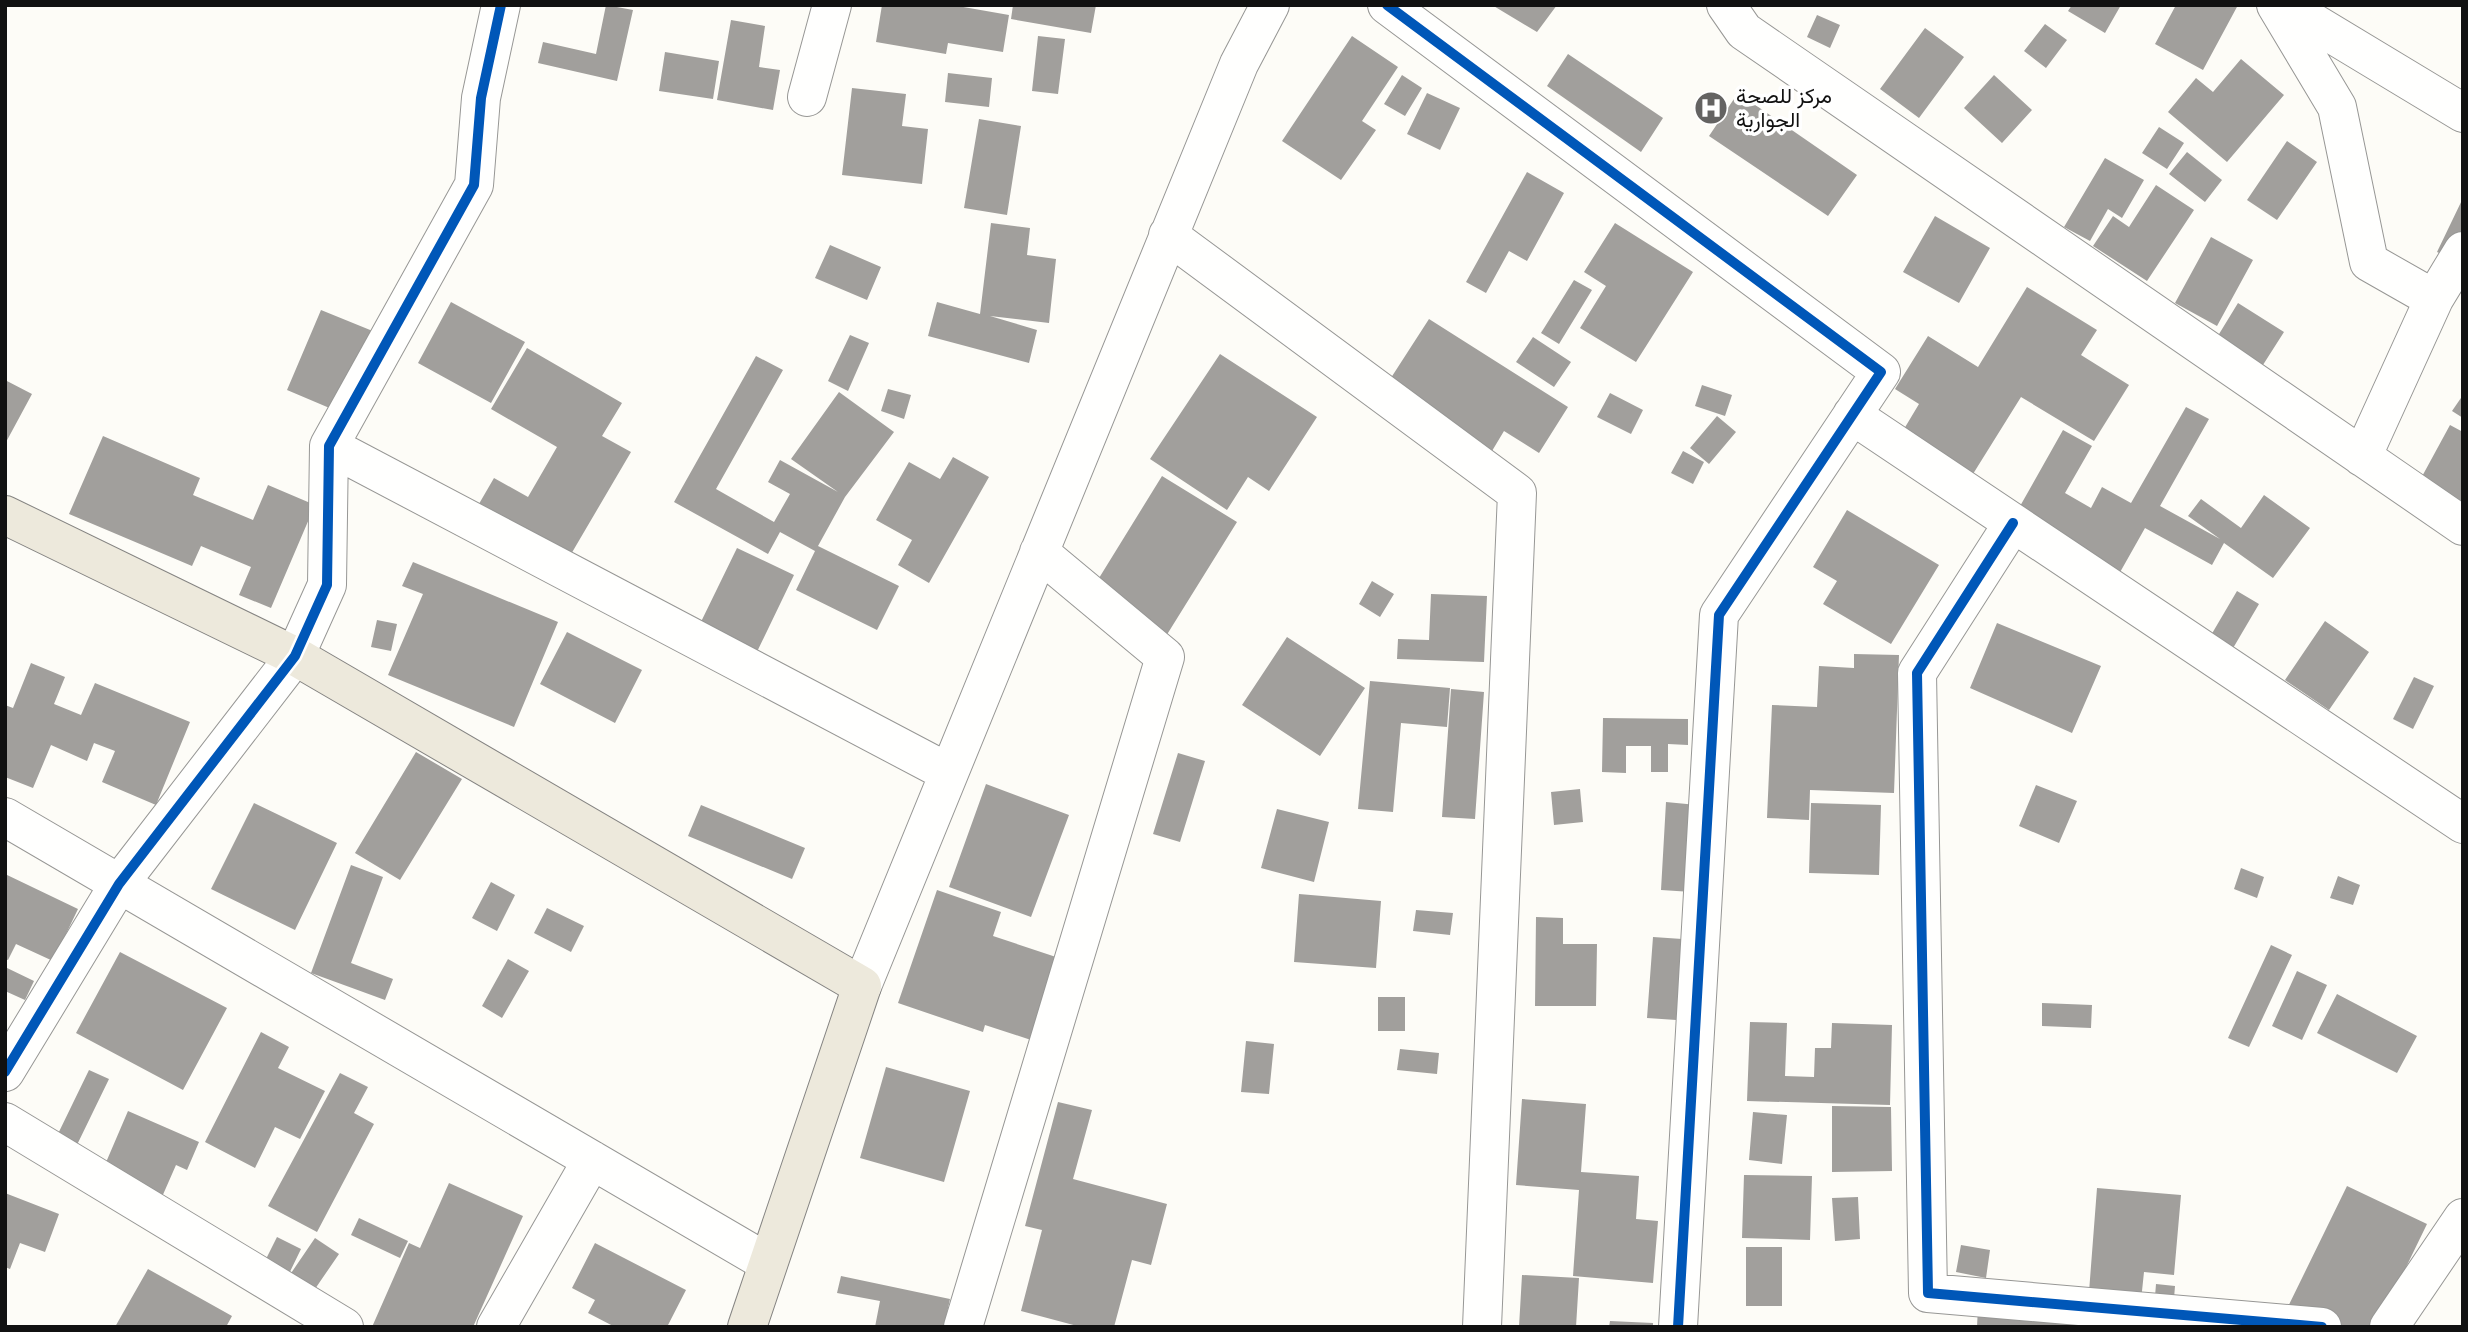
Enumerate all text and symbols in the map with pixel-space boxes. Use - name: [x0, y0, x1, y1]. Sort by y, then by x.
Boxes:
- place label: مركز للصحة الجوارية: [1736, 80, 1832, 133]
- hospital icon: مركز للصحة الجوارية: [1692, 89, 1730, 127]

